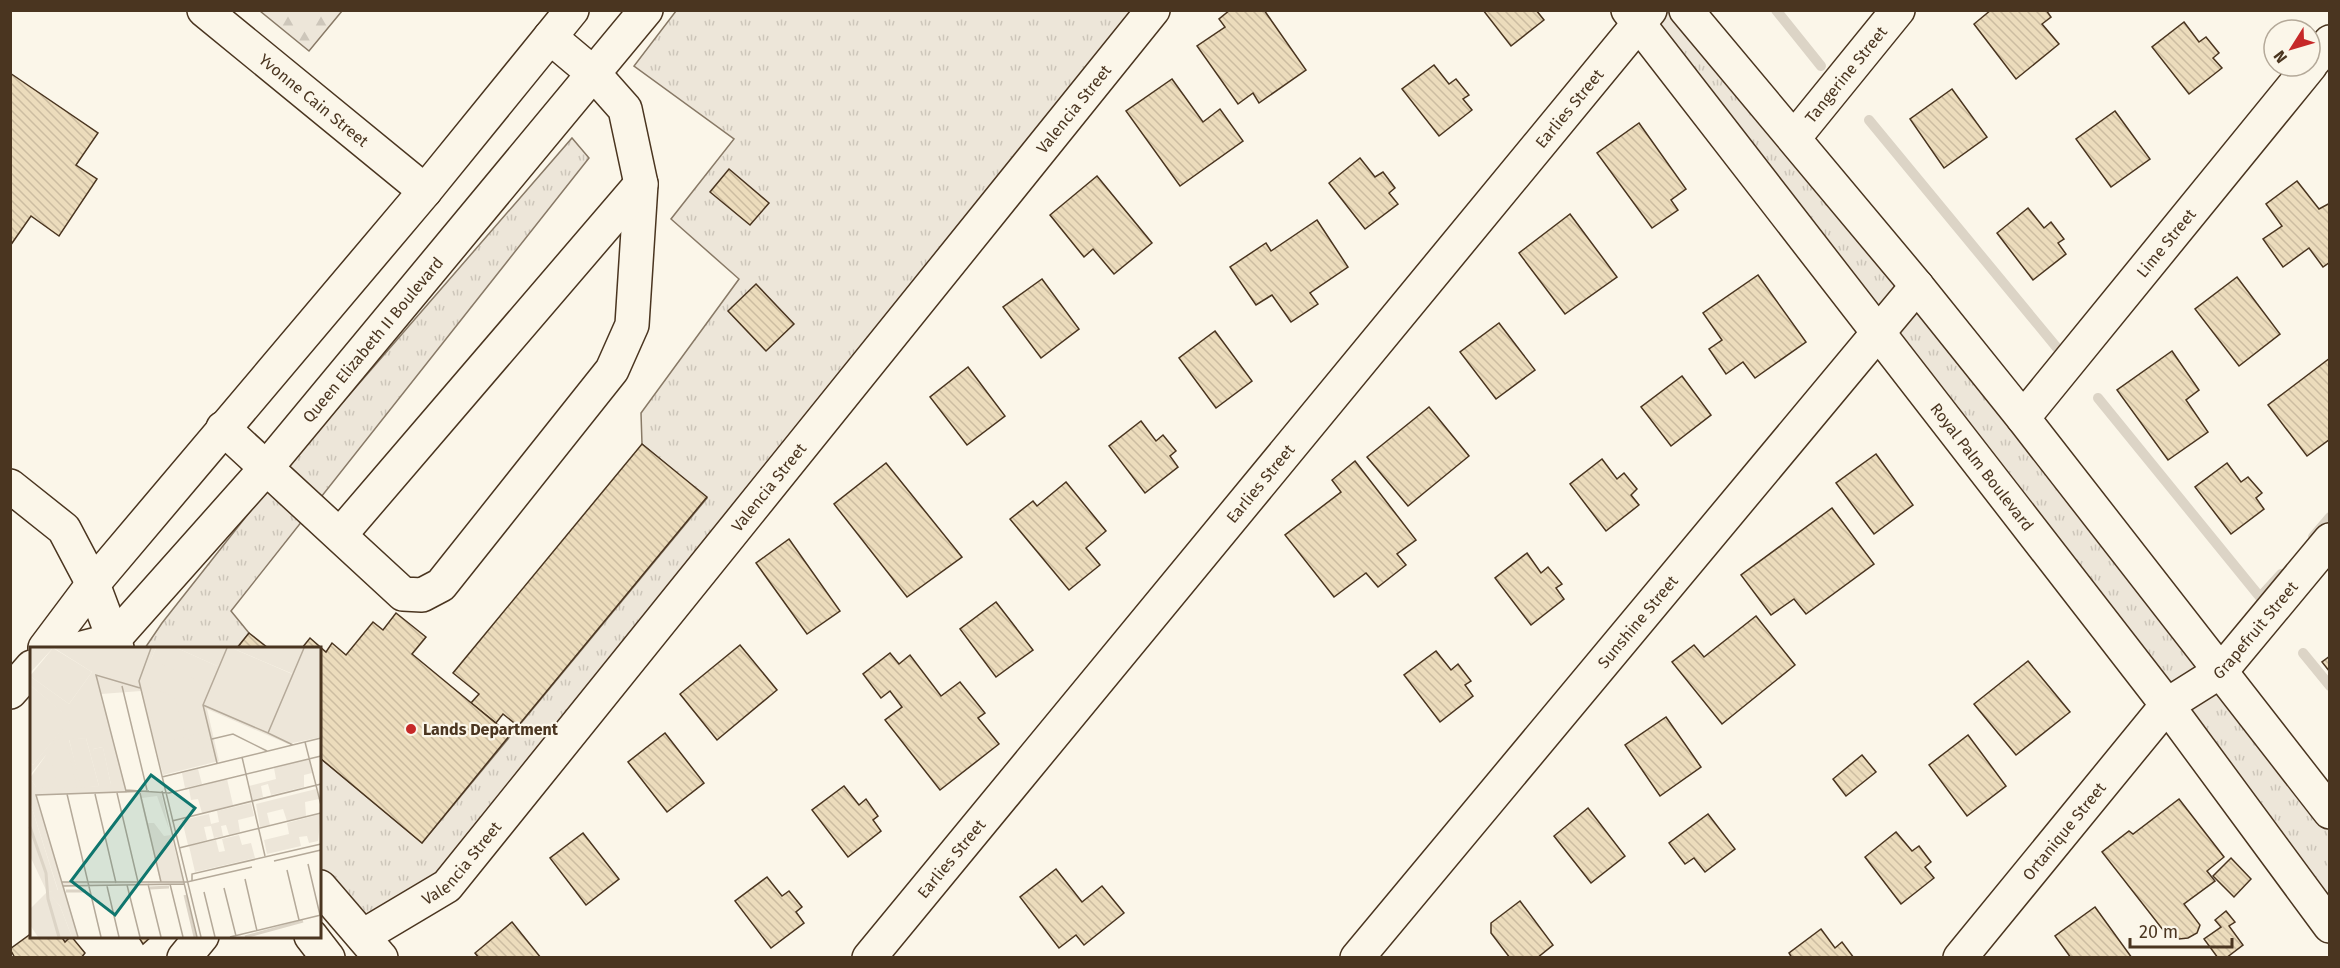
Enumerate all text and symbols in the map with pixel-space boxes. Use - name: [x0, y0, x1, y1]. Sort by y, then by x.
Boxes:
- north arrow: [2262, 18, 2322, 78]
- street label: Tangerine Street: [1801, 22, 1891, 127]
- text: N: [2270, 47, 2291, 67]
- street label: Yvonne Cain Street: [255, 50, 373, 151]
- street label: Valencia Street: [1032, 61, 1115, 157]
- street label: Earlies Street: [1531, 65, 1607, 151]
- street label: Lime Street: [2132, 205, 2199, 281]
- street label: Queen Elizabeth II Boulevard: [298, 253, 447, 426]
- street label: Royal Palm Boulevard: [1927, 399, 2038, 535]
- street label: Valencia Street: [727, 439, 810, 535]
- street label: Earlies Street: [1222, 440, 1298, 527]
- street label: Sunshine Street: [1593, 571, 1682, 672]
- street label: Grapefruit Street: [2210, 577, 2301, 683]
- inset map: [30, 647, 321, 938]
- place label: Lands Department: [423, 720, 559, 739]
- marker: Lands Department: [404, 722, 418, 736]
- street label: Ortanique Street: [2018, 778, 2110, 884]
- street label: Earlies Street: [913, 815, 989, 902]
- street label: Valencia Street: [418, 817, 505, 908]
- scale bar: [2130, 911, 2232, 949]
- text: 20 m: [2139, 921, 2178, 943]

